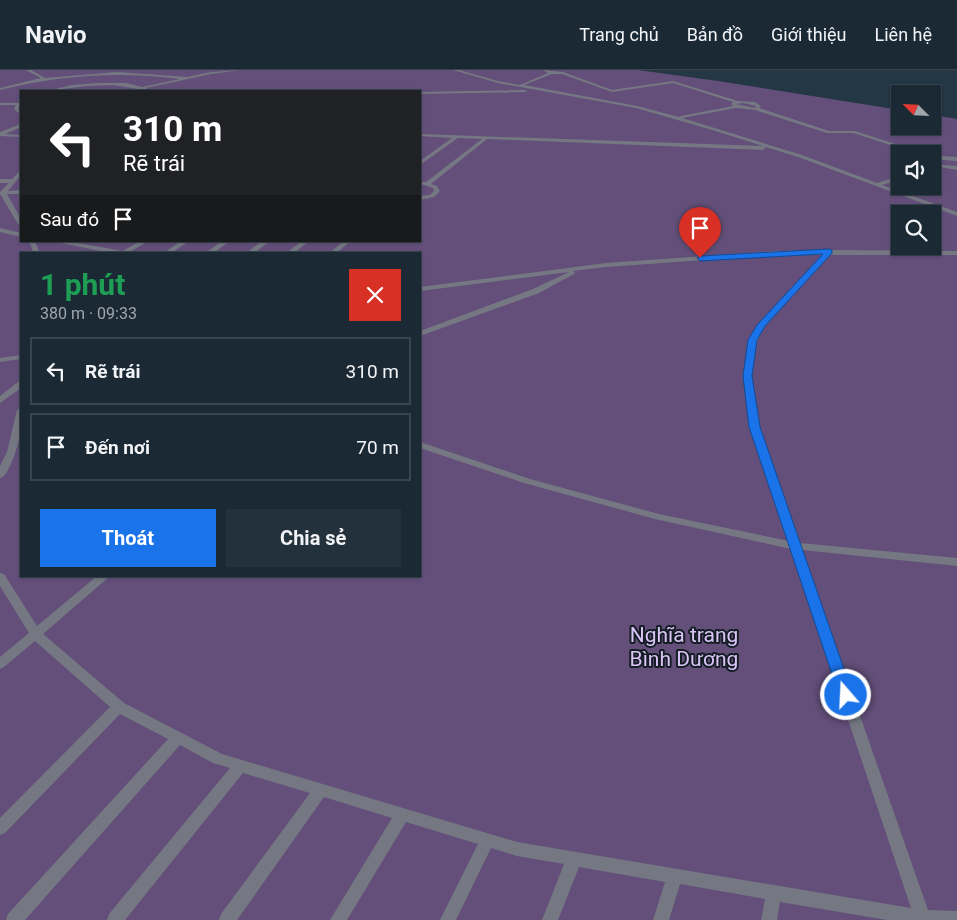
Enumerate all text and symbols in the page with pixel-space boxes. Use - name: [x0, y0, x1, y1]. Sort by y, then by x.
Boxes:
- text: Navio: [25, 21, 87, 49]
- text: Trang chủ: [579, 24, 659, 45]
- text: Bản đồ: [687, 24, 743, 45]
- text: Giới thiệu: [771, 24, 847, 45]
- text: Liên hệ: [875, 24, 932, 45]
- north arrow: [891, 85, 941, 135]
- map controls: [891, 85, 941, 255]
- text: 310 m: [123, 109, 222, 150]
- icon: left: [40, 110, 105, 175]
- button: sound: [891, 145, 941, 195]
- text: Rẽ trái: [123, 151, 185, 176]
- icon: arrive: [109, 205, 137, 233]
- button: search: [891, 205, 941, 255]
- pin: [679, 207, 721, 258]
- text: Sau đó: [40, 208, 99, 231]
- icon: arrive: [686, 214, 714, 242]
- text: 1 phút: [40, 267, 125, 302]
- button: close: [349, 269, 401, 321]
- text: 380 m · 09:33: [40, 304, 137, 323]
- icon: left: [42, 357, 70, 385]
- text: Rẽ trái: [85, 360, 140, 383]
- text: 310 m: [346, 360, 399, 383]
- icon: arrive: [42, 433, 70, 461]
- text: Đến nơi: [85, 436, 150, 459]
- text: 70 m: [356, 436, 399, 459]
- button: Thoát: [40, 509, 216, 567]
- button: Chia sẻ: [226, 509, 401, 567]
- park label: Nghĩa trang Bình Dương: [630, 623, 738, 671]
- position arrow: [819, 668, 871, 720]

